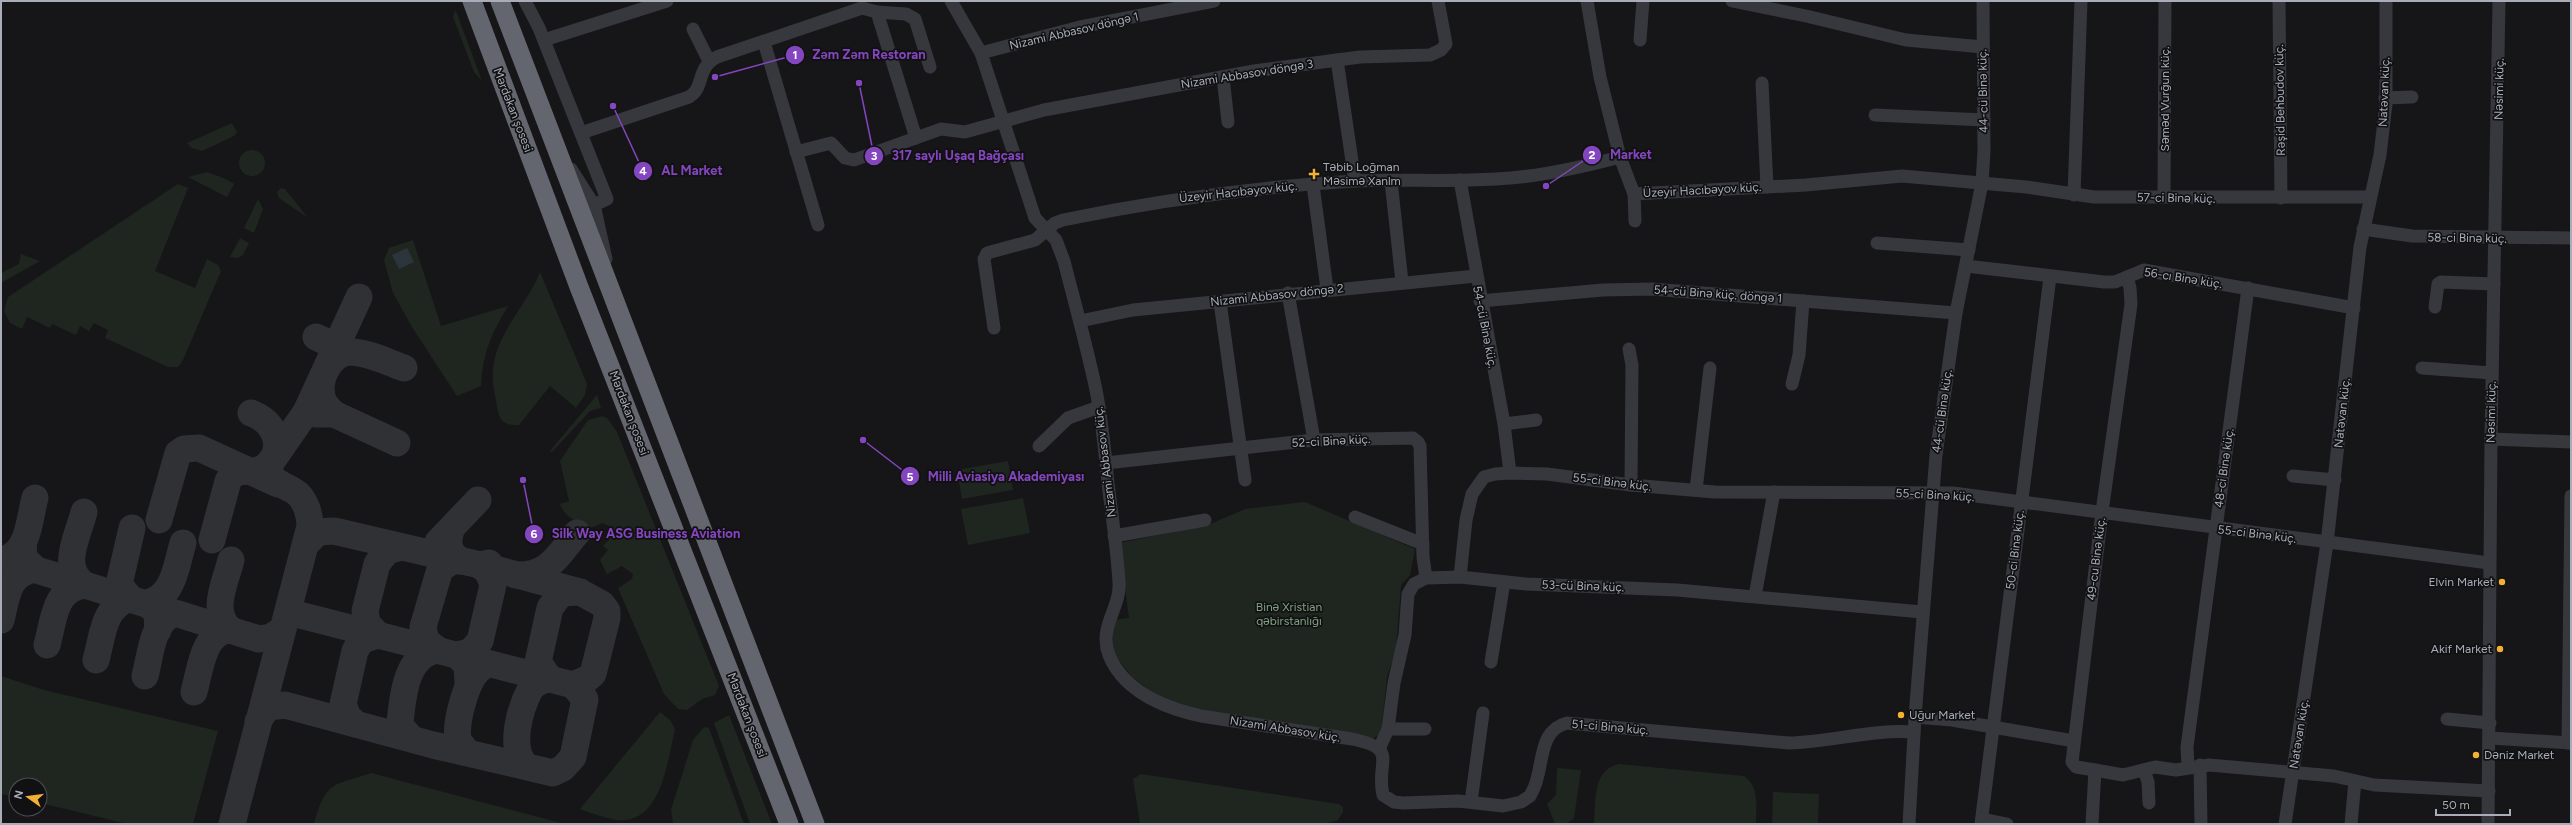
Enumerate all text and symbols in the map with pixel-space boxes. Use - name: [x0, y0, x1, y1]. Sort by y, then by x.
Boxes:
- street label: Nizami Abbasov döngə 1: [1008, 9, 1140, 53]
- callout: Zəm Zəm Restoran: [785, 42, 934, 67]
- street label: Rəşid Behbudov küç.: [2272, 44, 2288, 156]
- text: Zəm Zəm Restoran: [812, 47, 926, 62]
- street label: Səməd Vurğun küç.: [2158, 47, 2172, 151]
- text: 1: [792, 48, 798, 62]
- street label: 44-cü Binə küç.: [1975, 49, 1991, 133]
- street label: Nizami Abbasov döngə 3: [1180, 57, 1314, 91]
- street label: Natəvan küç.: [2376, 57, 2392, 127]
- street label: Nəsimi küç.: [2491, 58, 2507, 120]
- street label: Mərdəkan şosesi: [490, 66, 536, 154]
- callout: Market: [1582, 142, 1660, 167]
- callout: 317 saylı Uşaq Bağçası: [864, 143, 1033, 168]
- text: Market: [1610, 147, 1652, 162]
- text: 317 saylı Uşaq Bağçası: [892, 148, 1024, 163]
- text: 2: [1589, 148, 1596, 162]
- text: 3: [871, 149, 878, 163]
- callout: AL Market: [633, 158, 731, 183]
- place label: Təbib Loğman Məsimə Xanlm: [1323, 160, 1401, 188]
- text: AL Market: [661, 163, 723, 178]
- text: 4: [639, 164, 647, 178]
- marker: Təbib Loğman Məsimə Xanlm: [1308, 168, 1320, 180]
- street label: Üzeyir Hacıbəyov küç.: [1178, 179, 1298, 205]
- street label: Üzeyir Hacıbəyov küç.: [1642, 180, 1762, 200]
- street label: 57-ci Binə küç.: [2137, 190, 2215, 206]
- street label: 58-ci Binə küç.: [2427, 230, 2507, 246]
- street label: 56-cı Binə küç.: [2143, 265, 2223, 291]
- street label: Nizami Abbasov döngə 2: [1210, 281, 1344, 309]
- street label: 54-cü Binə küç. döngə 1: [1653, 283, 1783, 305]
- street label: 54-cü Binə küç.: [1470, 285, 1500, 369]
- street label: 44-cü Binə küç.: [1929, 368, 1955, 454]
- street label: Mərdəkan şosesi: [606, 369, 652, 457]
- street label: Natəvan küç.: [2331, 377, 2353, 449]
- street label: Nəsimi küç.: [2483, 381, 2499, 443]
- street label: Nizami Abbasov küç.: [1091, 406, 1119, 518]
- street label: 48-ci Binə küç.: [2211, 427, 2237, 509]
- street label: 52-ci Binə küç.: [1291, 432, 1371, 450]
- callout: Milli Aviasiya Akademiyası: [900, 464, 1093, 489]
- text: Milli Aviasiya Akademiyası: [928, 469, 1084, 484]
- text: 5: [907, 470, 914, 484]
- street label: 55-ci Binə küç.: [1572, 470, 1652, 494]
- street label: 55-ci Binə küç.: [1895, 486, 1975, 504]
- street label: 50-ci Binə küç.: [2003, 510, 2027, 590]
- street label: 49-cu Binə küç.: [2084, 517, 2108, 601]
- callout: Silk Way ASG Business Aviation: [524, 521, 748, 546]
- street label: 55-ci Binə küç.: [2217, 522, 2297, 546]
- text: Silk Way ASG Business Aviation: [552, 526, 740, 541]
- text: 6: [531, 527, 538, 541]
- place label: Elvin Market: [2428, 575, 2494, 589]
- marker: Elvin Market: [2497, 577, 2507, 587]
- street label: 53-cü Binə küç.: [1542, 578, 1624, 594]
- park label: Binə Xristian qəbirstanlığı: [1256, 600, 1322, 628]
- place label: Akif Market: [2431, 642, 2492, 656]
- marker: Akif Market: [2495, 644, 2505, 654]
- street label: Mərdəkan şosesi: [724, 671, 770, 759]
- street label: Natəvan küç.: [2287, 698, 2311, 770]
- place label: Uğur Market: [1909, 708, 1976, 722]
- marker: Uğur Market: [1896, 710, 1906, 720]
- street label: Nizami Abbasov küç.: [1229, 713, 1341, 745]
- street label: 51-ci Binə küç.: [1571, 717, 1649, 737]
- place label: Dəniz Market: [2484, 748, 2555, 762]
- marker: Dəniz Market: [2471, 750, 2481, 760]
- north arrow: [8, 777, 48, 817]
- text: N: [11, 789, 26, 800]
- scale bar: [2436, 791, 2510, 817]
- text: 50 m: [2442, 798, 2470, 812]

